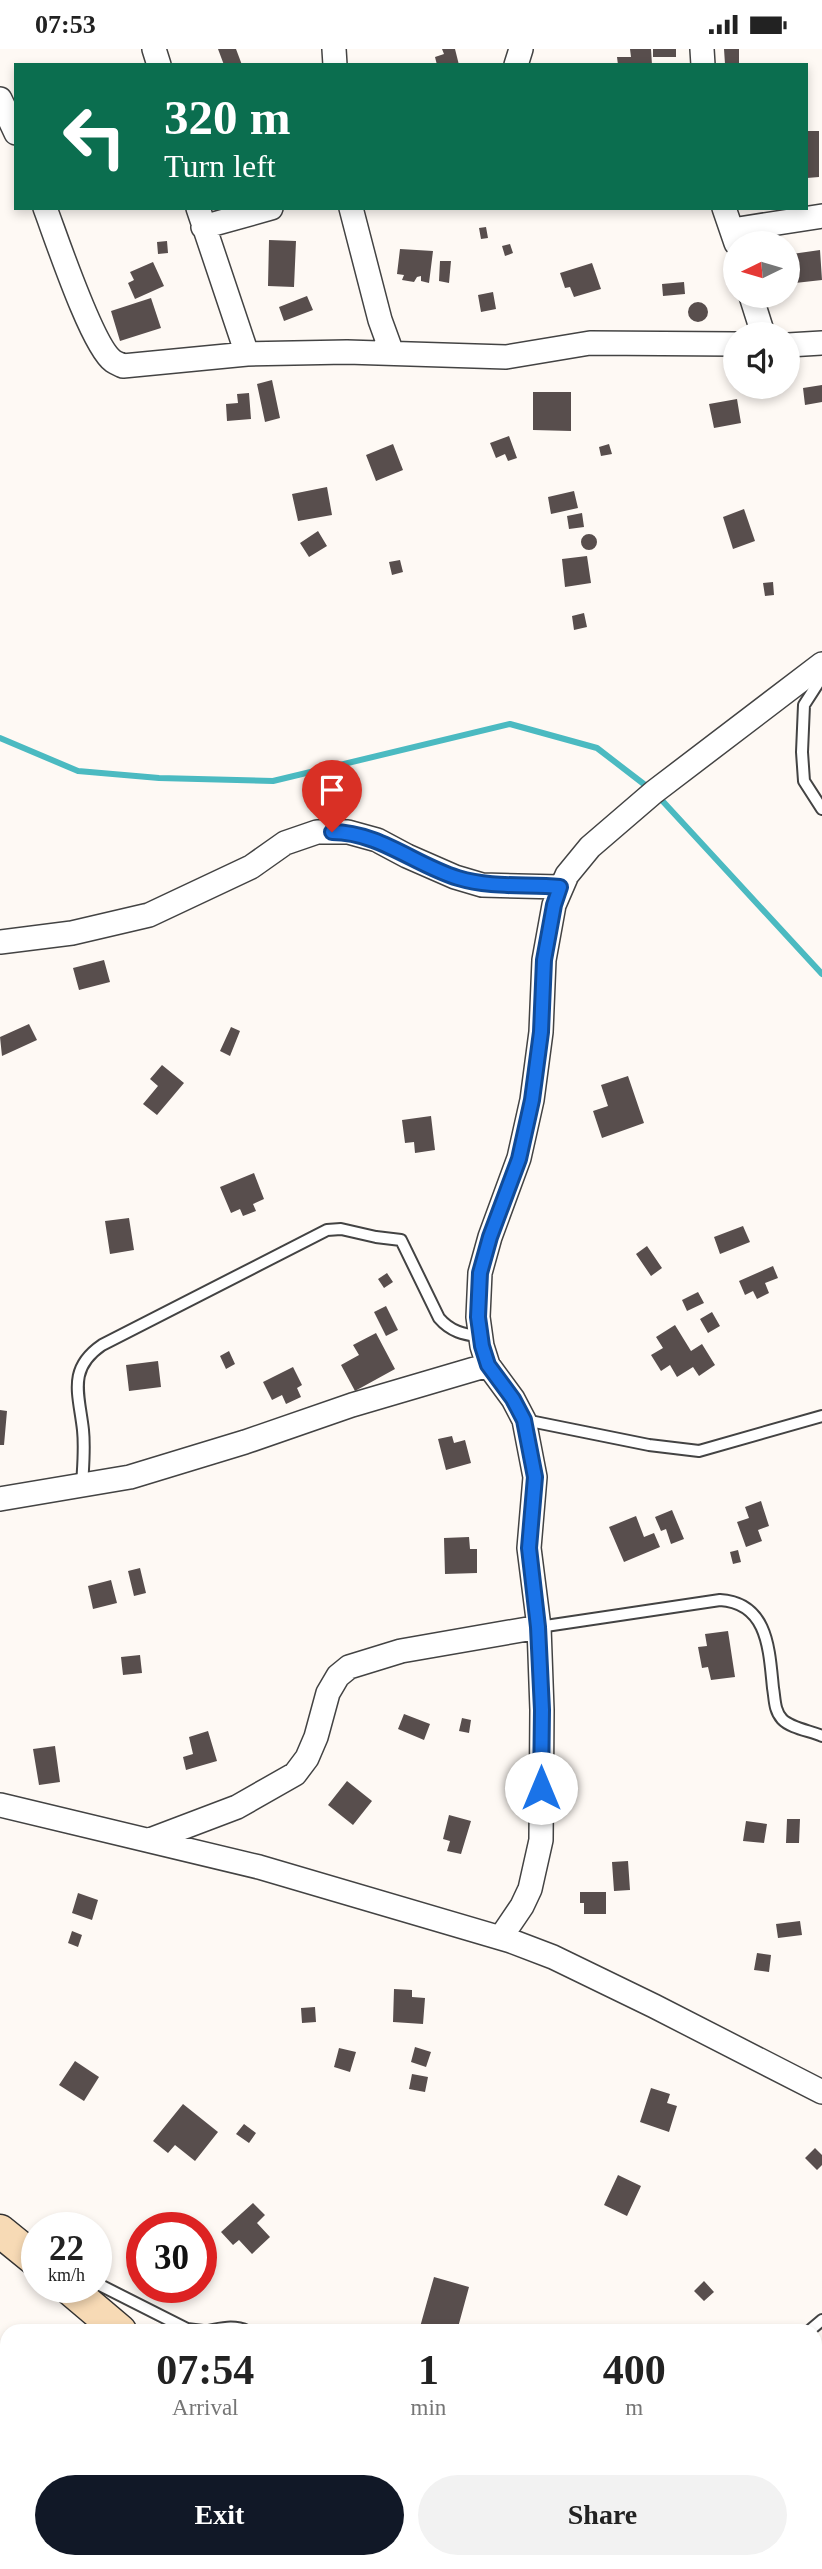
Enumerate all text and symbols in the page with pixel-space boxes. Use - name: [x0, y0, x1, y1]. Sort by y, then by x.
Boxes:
- text: 07:53: [35, 10, 96, 39]
- text: 320 m: [164, 90, 291, 145]
- icon: left: [49, 91, 140, 182]
- text: Turn left: [164, 148, 276, 184]
- north arrow: [723, 231, 800, 308]
- map controls: [723, 231, 800, 399]
- button: sound: [723, 322, 800, 399]
- pin: [302, 760, 362, 832]
- icon: arrive: [313, 771, 351, 809]
- position arrow: [504, 1751, 578, 1825]
- speed limit sign: 30: [126, 2212, 217, 2303]
- text: 22: [49, 2229, 84, 2268]
- text: km/h: [48, 2265, 85, 2285]
- text: 07:54: [156, 2347, 254, 2393]
- text: 1: [418, 2347, 439, 2393]
- text: 400: [603, 2347, 666, 2393]
- text: Arrival: [172, 2395, 239, 2420]
- text: min: [411, 2395, 446, 2420]
- text: m: [625, 2395, 643, 2420]
- button: Exit: [35, 2475, 404, 2555]
- button: Share: [418, 2475, 787, 2555]

